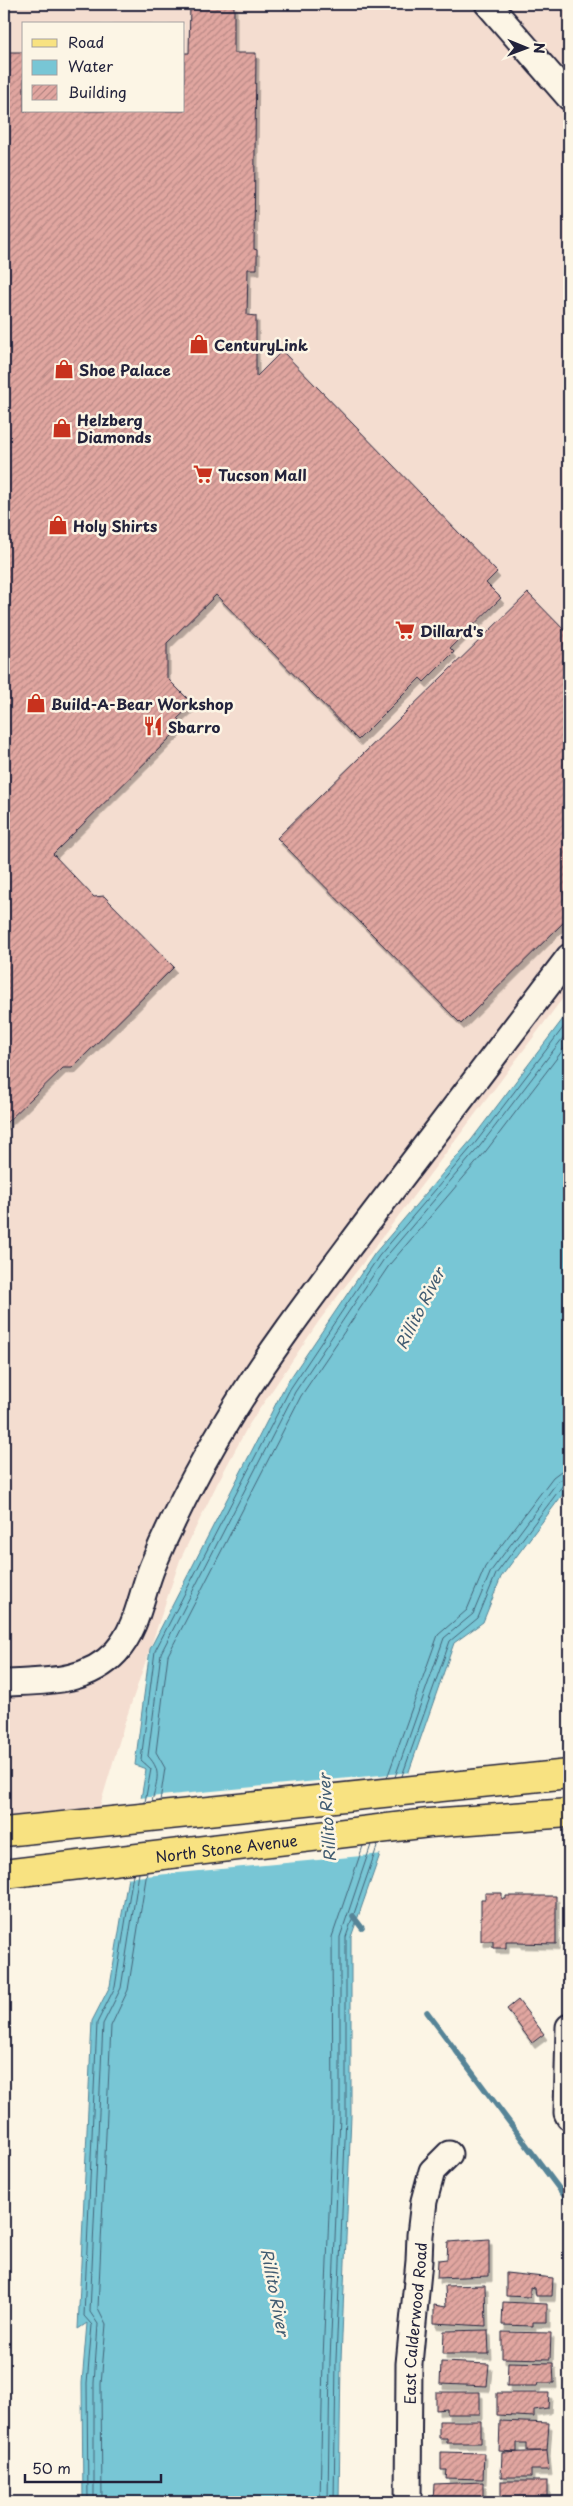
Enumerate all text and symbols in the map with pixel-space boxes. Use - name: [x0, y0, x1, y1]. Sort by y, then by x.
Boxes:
- legend: [22, 22, 185, 112]
- north arrow: [500, 22, 550, 72]
- text: Road: [68, 30, 104, 53]
- text: N: [529, 43, 550, 54]
- text: Water: [68, 54, 113, 77]
- text: Building: [68, 80, 127, 103]
- shop icon: CenturyLink: [188, 333, 210, 355]
- place label: CenturyLink: [214, 333, 308, 356]
- shop icon: Shoe Palace: [53, 358, 75, 380]
- place label: Shoe Palace: [79, 358, 171, 381]
- place label: Helzberg Diamonds: [77, 408, 151, 448]
- shop icon: Helzberg Diamonds: [51, 417, 73, 439]
- supermarket icon: Tucson Mall: [192, 463, 214, 485]
- place label: Tucson Mall: [218, 463, 306, 486]
- shop icon: Holy Shirts: [47, 514, 69, 536]
- place label: Holy Shirts: [73, 514, 157, 537]
- supermarket icon: Dillard's: [394, 619, 416, 641]
- place label: Dillard's: [420, 619, 483, 642]
- shop icon: Build-A-Bear Workshop: [25, 692, 47, 714]
- place label: Build-A-Bear Workshop: [51, 692, 233, 715]
- restaurant icon: Sbarro: [142, 715, 164, 737]
- place label: Sbarro: [168, 715, 220, 738]
- water label: Rillito River: [388, 1261, 451, 1353]
- water label: Rillito River: [311, 1771, 341, 1863]
- street label: North Stone Avenue: [154, 1827, 299, 1867]
- street label: East Calderwood Road: [397, 2242, 431, 2404]
- water label: Rillito River: [256, 2246, 297, 2340]
- scale bar: [25, 2451, 161, 2483]
- text: 50 m: [32, 2456, 71, 2479]

